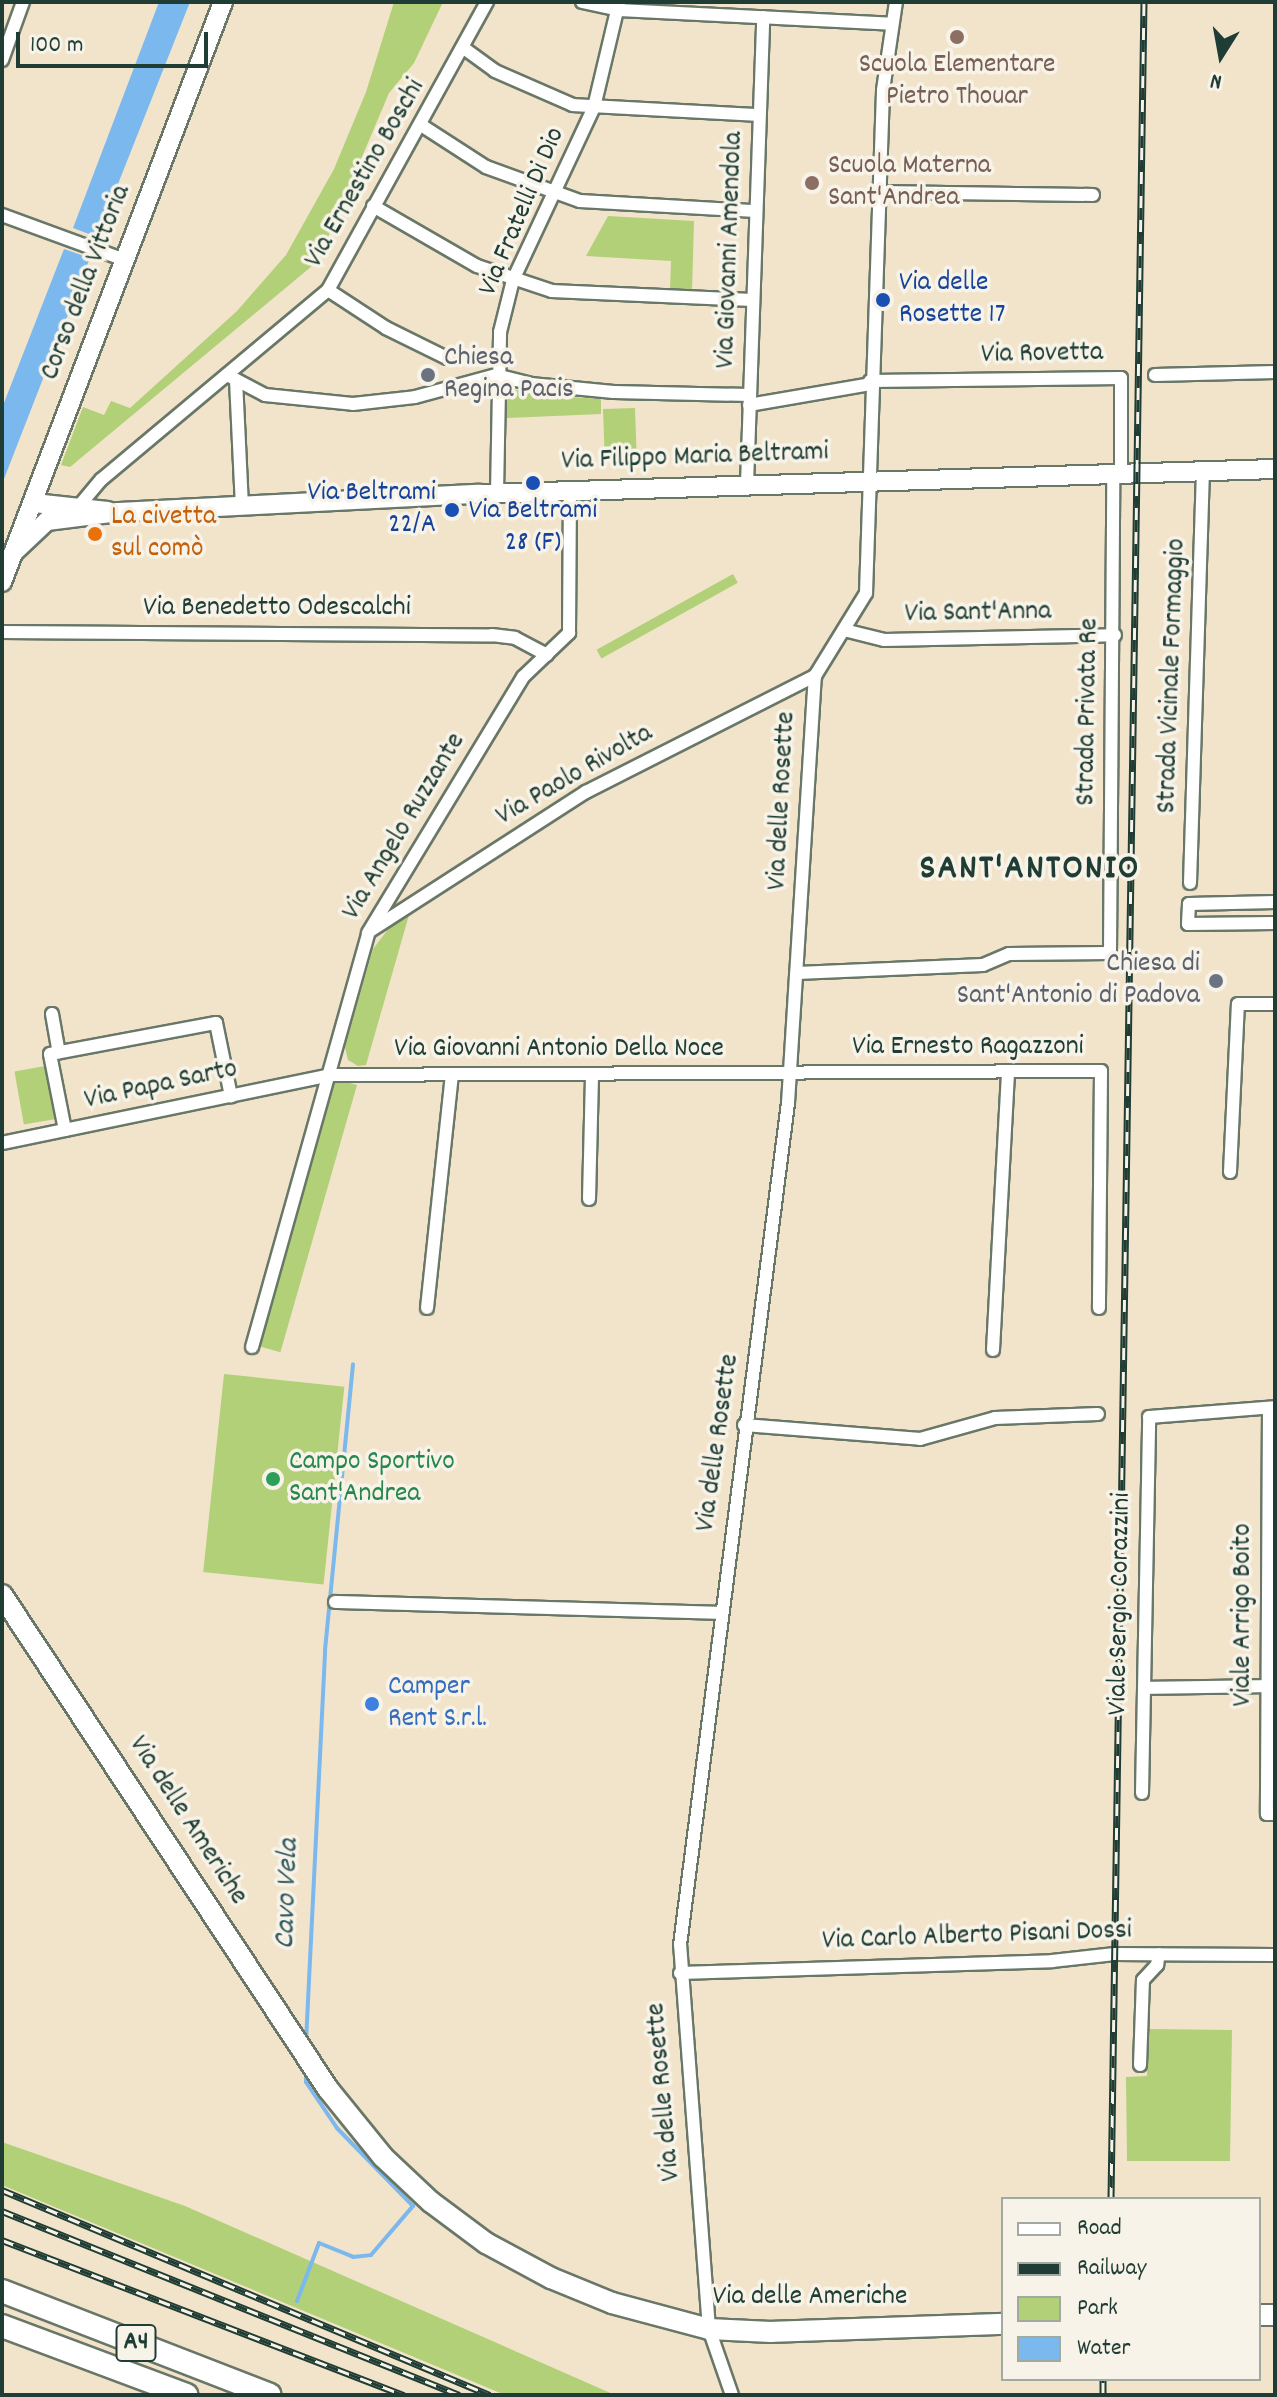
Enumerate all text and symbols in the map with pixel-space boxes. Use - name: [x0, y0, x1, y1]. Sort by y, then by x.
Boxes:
- scale bar: [20, 16, 212, 66]
- north arrow: [1181, 16, 1261, 96]
- marker: Scuola Elementare Pietro Thouar: [948, 28, 966, 46]
- text: 100 m: [30, 29, 83, 63]
- place label: Scuola Elementare Pietro Thouar: [859, 49, 1055, 115]
- text: N: [1208, 64, 1225, 96]
- street label: Via Ernestino Boschi: [298, 74, 434, 274]
- street label: Via Fratelli Di Dio: [472, 123, 574, 301]
- street label: Via Giovanni Amendola: [710, 131, 752, 369]
- place label: Scuola Materna Sant'Andrea: [828, 150, 991, 216]
- marker: Scuola Materna Sant'Andrea: [803, 174, 821, 192]
- street label: Corso della Vittoria: [34, 181, 140, 385]
- place label: Via delle Rosette 17: [899, 267, 1005, 333]
- marker: Via delle Rosette 17: [874, 291, 892, 309]
- street label: Via Rovetta: [981, 337, 1103, 373]
- place label: Chiesa Regina Pacis: [444, 342, 574, 408]
- marker: Chiesa Regina Pacis: [419, 366, 437, 384]
- street label: Via Filippo Maria Beltrami: [561, 437, 829, 479]
- marker: Via Beltrami 28 (F): [524, 474, 542, 492]
- place label: Via Beltrami 22/A: [307, 477, 436, 543]
- place label: Via Beltrami 28 (F): [469, 495, 597, 561]
- place label: La civetta sul comò: [111, 501, 216, 567]
- marker: Via Beltrami 22/A: [443, 501, 461, 519]
- marker: La civetta sul comò: [86, 525, 104, 543]
- street label: Strada Vicinale Formaggio: [1151, 538, 1195, 814]
- street label: Via Benedetto Odescalchi: [143, 592, 411, 626]
- street label: Via Sant'Anna: [904, 596, 1052, 632]
- street label: Strada Privata Re: [1071, 618, 1107, 806]
- street label: Via delle Rosette: [762, 711, 804, 891]
- street label: Via Paolo Rivolta: [491, 718, 659, 834]
- street label: Via Angelo Ruzzante: [336, 727, 474, 927]
- district label: SANT'ANTONIO: [920, 849, 1140, 893]
- place label: Chiesa di Sant'Antonio di Padova: [957, 948, 1200, 1014]
- marker: Chiesa di Sant'Antonio di Padova: [1207, 972, 1225, 990]
- street label: Via Ernesto Ragazzoni: [852, 1031, 1084, 1065]
- street label: Via Giovanni Antonio Della Noce: [394, 1033, 724, 1067]
- street label: Via Papa Sarto: [82, 1053, 240, 1119]
- street label: Via delle Rosette: [690, 1352, 748, 1534]
- place label: Campo Sportivo Sant'Andrea: [289, 1446, 455, 1512]
- marker: Campo Sportivo Sant'Andrea: [264, 1470, 282, 1488]
- street label: Viale Sergio Corazzini: [1102, 1492, 1140, 1716]
- street label: Viale Arrigo Boito: [1227, 1523, 1261, 1707]
- place label: Camper Rent S.r.l.: [388, 1671, 487, 1737]
- marker: Camper Rent S.r.l.: [363, 1695, 381, 1713]
- street label: Via delle Americhe: [120, 1730, 254, 1912]
- water label: Cavo Vela: [269, 1838, 309, 1950]
- street label: Via Carlo Alberto Pisani Dossi: [822, 1915, 1132, 1959]
- street label: Via delle Rosette: [640, 2001, 690, 2183]
- legend: [1001, 2197, 1261, 2381]
- text: Road: [1077, 2212, 1122, 2246]
- text: Railway: [1077, 2252, 1146, 2286]
- street label: Via delle Americhe: [713, 2281, 907, 2315]
- text: Park: [1077, 2292, 1118, 2326]
- road number: A4: [114, 2321, 158, 2365]
- text: Water: [1077, 2332, 1130, 2366]

